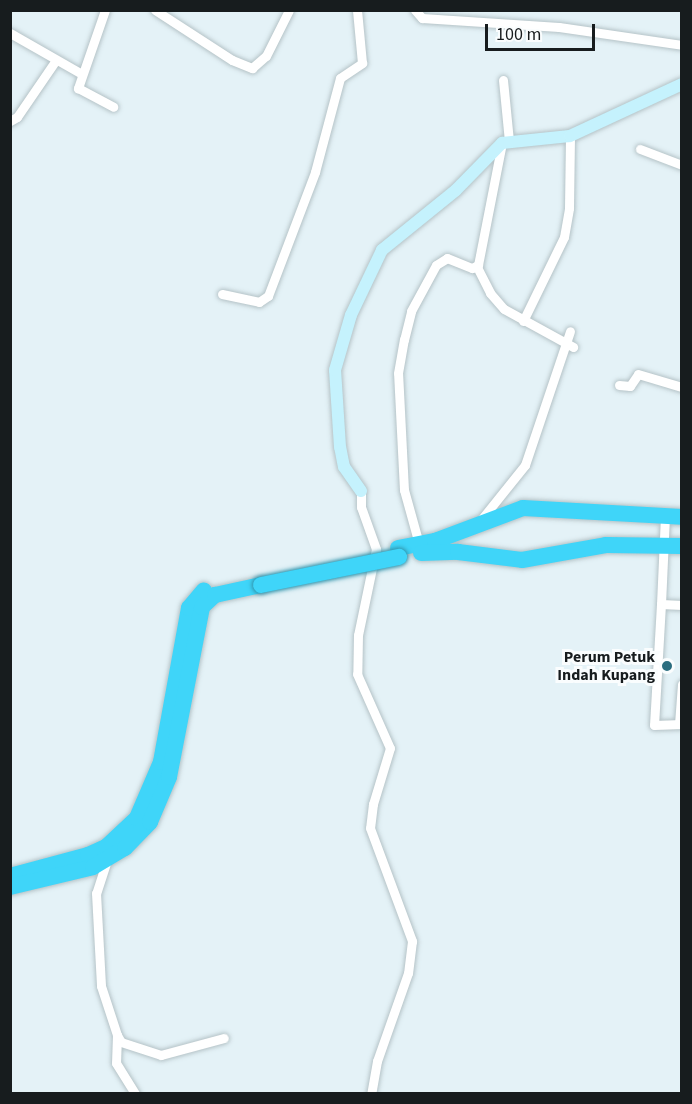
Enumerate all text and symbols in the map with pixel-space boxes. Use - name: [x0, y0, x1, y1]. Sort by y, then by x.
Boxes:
- scale bar: [488, 12, 598, 50]
- text: 100 m: [496, 22, 541, 47]
- place label: Perum Petuk Indah Kupang: [557, 647, 655, 685]
- marker: Perum Petuk Indah Kupang: [660, 659, 674, 673]

